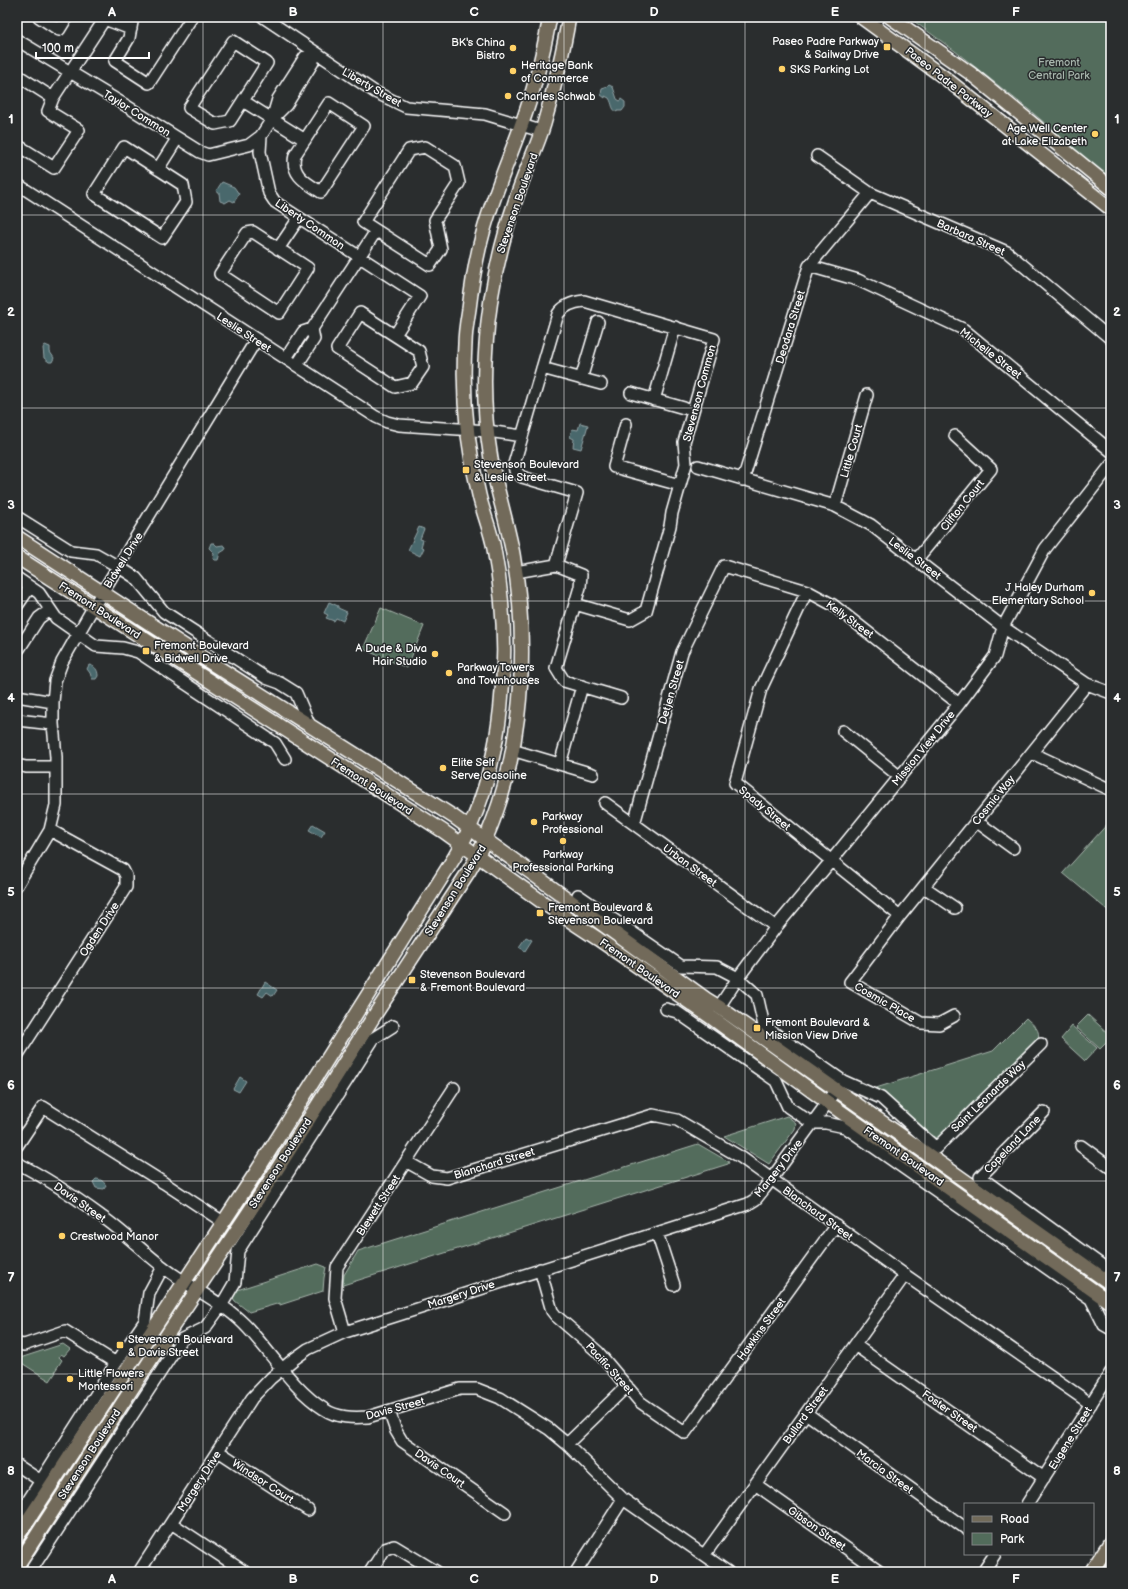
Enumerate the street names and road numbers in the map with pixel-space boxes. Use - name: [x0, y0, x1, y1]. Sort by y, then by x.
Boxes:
- street label: Paseo Padre Parkway: [903, 44, 995, 120]
- street label: Liberty Street: [340, 65, 404, 110]
- street label: Taylor Common: [101, 88, 173, 139]
- street label: Stevenson Boulevard: [494, 151, 541, 255]
- street label: Liberty Common: [272, 196, 347, 252]
- street label: Barbara Street: [935, 217, 1007, 259]
- street label: Deodara Street: [773, 288, 808, 365]
- street label: Leslie Street: [214, 310, 274, 355]
- street label: Michelle Street: [957, 325, 1025, 382]
- street label: Stevenson Common: [680, 343, 719, 443]
- street label: Little Court: [838, 422, 865, 479]
- street label: Clifton Court: [938, 477, 987, 534]
- street label: Bidwell Drive: [101, 529, 146, 591]
- street label: Leslie Street: [886, 534, 944, 583]
- street label: Fremont Boulevard: [56, 579, 143, 642]
- street label: Kelly Street: [823, 598, 877, 641]
- street label: Detjen Street: [656, 658, 687, 726]
- street label: Mission View Drive: [889, 708, 958, 788]
- street label: Fremont Boulevard: [328, 755, 415, 818]
- street label: Cosmic Way: [969, 773, 1017, 828]
- street label: Spady Street: [736, 784, 794, 834]
- street label: Urban Street: [660, 841, 720, 890]
- street label: Stevenson Boulevard: [422, 842, 489, 938]
- street label: Ogden Drive: [77, 899, 122, 959]
- street label: Fremont Boulevard: [597, 936, 682, 1001]
- street label: Cosmic Place: [852, 980, 918, 1025]
- street label: Saint Leonards Way: [949, 1058, 1028, 1135]
- street label: Copeland Lane: [981, 1112, 1044, 1176]
- street label: Stevenson Boulevard: [246, 1116, 314, 1211]
- street label: Fremont Boulevard: [861, 1124, 946, 1189]
- street label: Margery Drive: [752, 1136, 805, 1200]
- street label: Blanchard Street: [452, 1145, 537, 1182]
- street label: Blewett Street: [354, 1172, 403, 1238]
- street label: Davis Street: [51, 1180, 109, 1225]
- street label: Blanchard Street: [780, 1184, 856, 1244]
- street label: Margery Drive: [426, 1277, 497, 1311]
- street label: Hawkins Street: [734, 1295, 789, 1363]
- street label: Pacific Street: [583, 1340, 637, 1397]
- street label: Bullard Street: [780, 1384, 831, 1447]
- street label: Foster Street: [920, 1388, 980, 1436]
- street label: Davis Street: [364, 1394, 427, 1423]
- street label: Eugene Street: [1046, 1404, 1095, 1472]
- street label: Stevenson Boulevard: [55, 1407, 123, 1502]
- street label: Davis Court: [412, 1446, 468, 1491]
- street label: Marcia Street: [854, 1446, 916, 1497]
- street label: Margery Drive: [175, 1448, 224, 1514]
- street label: Windsor Court: [230, 1457, 296, 1506]
- street label: Gibson Street: [785, 1504, 849, 1554]

